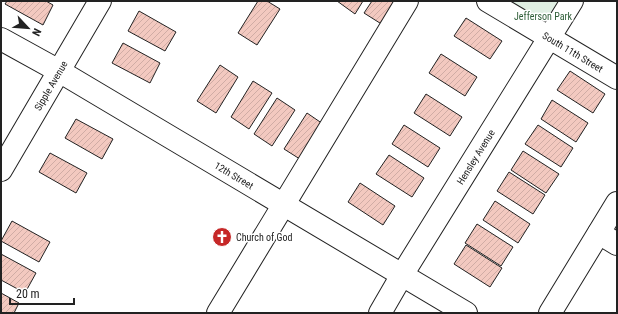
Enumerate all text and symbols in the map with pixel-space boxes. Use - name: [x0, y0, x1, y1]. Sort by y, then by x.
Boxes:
- north arrow: [8, 8, 48, 48]
- park label: Jefferson Park: [514, 11, 572, 22]
- text: N: [29, 26, 44, 38]
- street label: South 11th Street: [540, 30, 605, 74]
- street label: Sipple Avenue: [32, 59, 70, 112]
- street label: Hensley Avenue: [455, 127, 497, 187]
- street label: 12th Street: [212, 160, 255, 191]
- church icon: Church of God: [211, 226, 233, 248]
- place label: Church of God: [236, 232, 292, 243]
- scale bar: [10, 280, 74, 306]
- text: 20 m: [16, 287, 40, 301]

